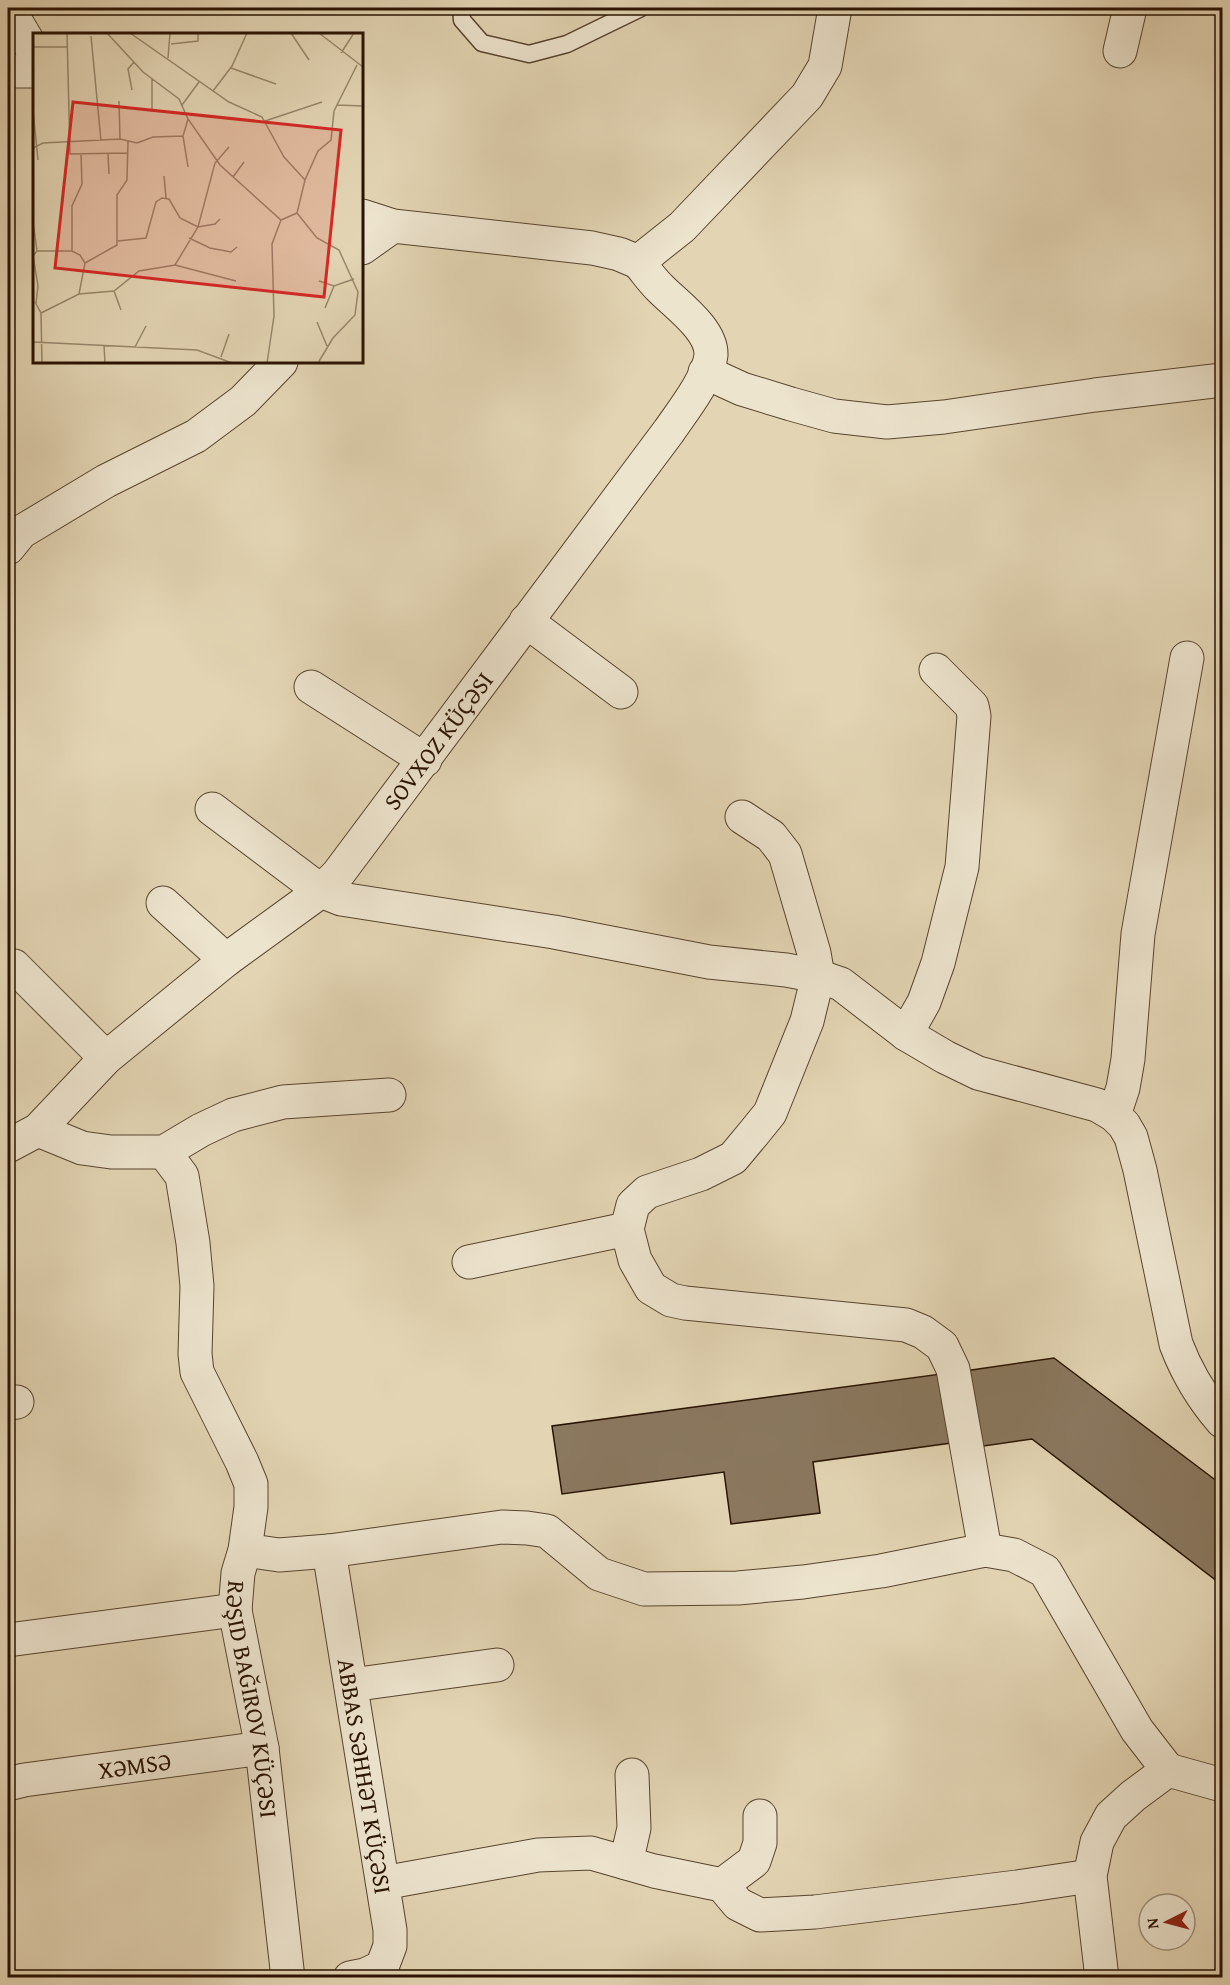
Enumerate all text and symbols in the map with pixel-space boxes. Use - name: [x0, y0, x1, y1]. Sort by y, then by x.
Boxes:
- inset map: [33, 33, 363, 363]
- street label: SOVXOZ KÜÇƏSI: [375, 664, 501, 817]
- street label: RƏŞID BAĞIROV KÜÇƏSI: [217, 1579, 287, 1820]
- street label: ABBAS SƏHHƏT KÜÇƏSI: [329, 1656, 401, 1896]
- street label: XƏMSƏ: [96, 1743, 173, 1787]
- north arrow: [1137, 1892, 1197, 1952]
- text: N: [1140, 1917, 1165, 1930]

